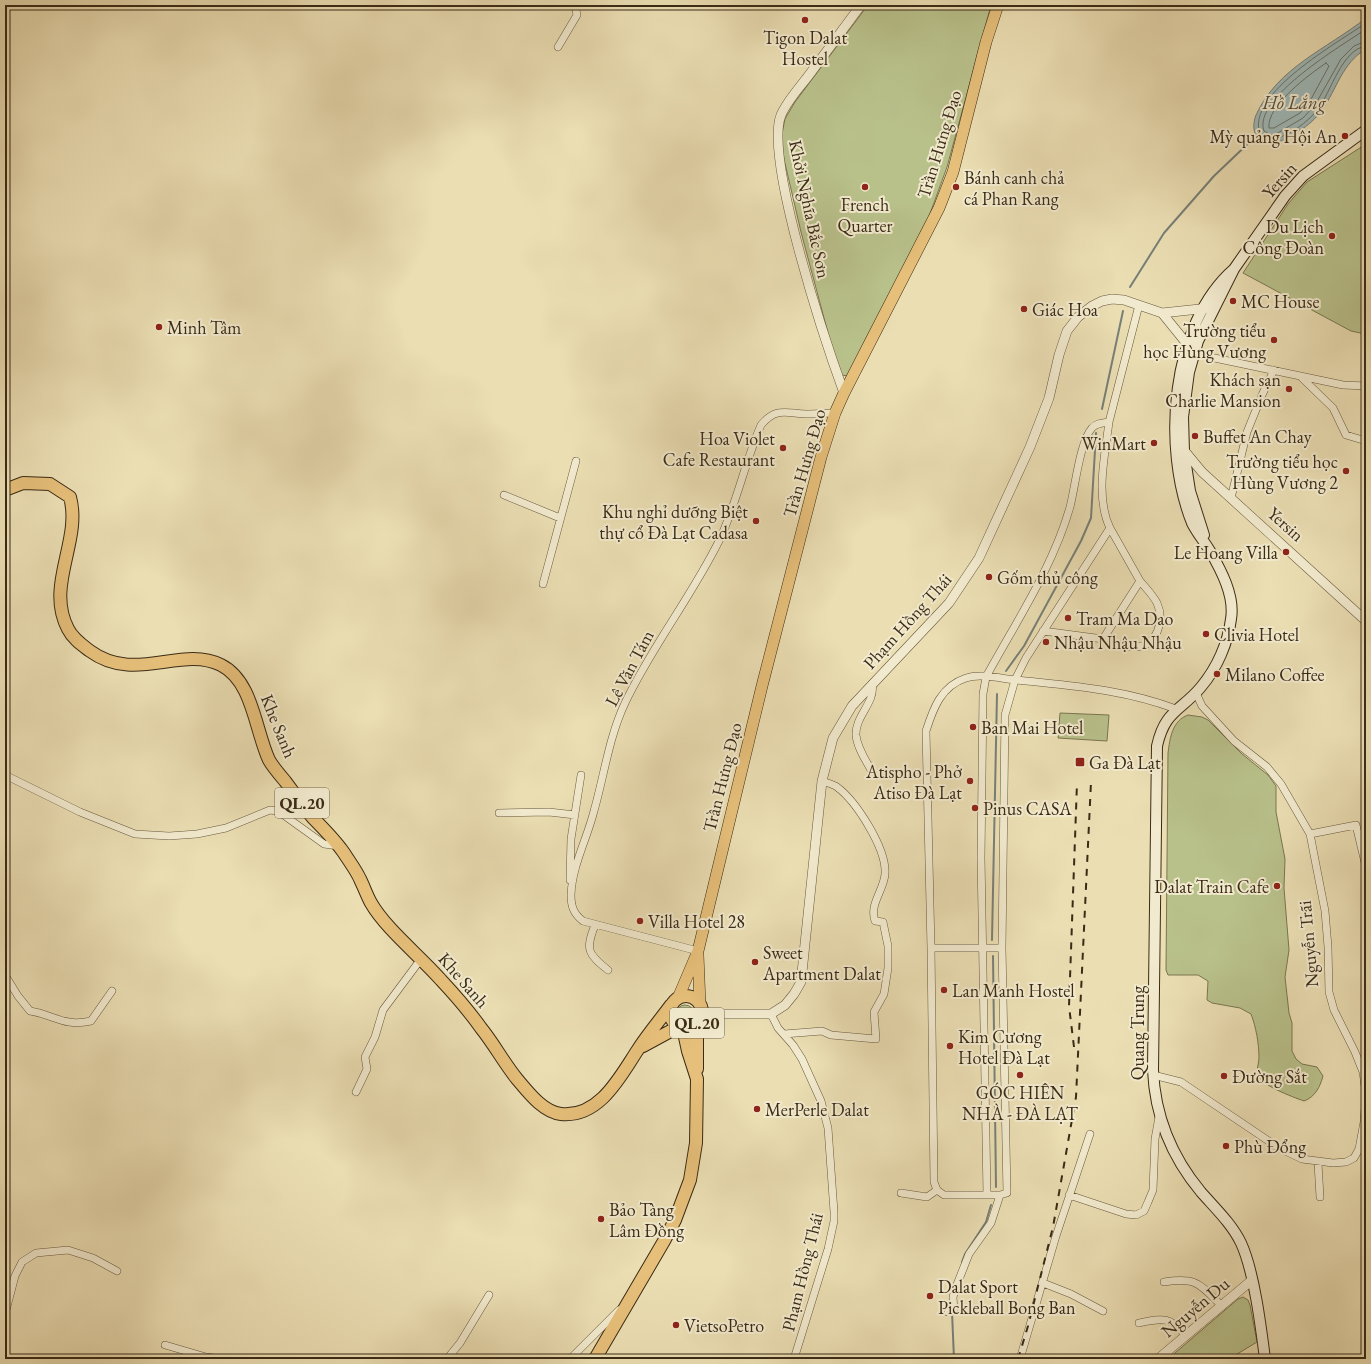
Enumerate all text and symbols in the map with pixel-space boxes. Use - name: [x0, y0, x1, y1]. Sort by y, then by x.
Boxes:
- marker: Tigon Dalat Hostel: [800, 15, 810, 25]
- place label: Tigon Dalat Hostel: [763, 26, 847, 70]
- street label: Trần Hưng Đạo: [912, 87, 966, 201]
- water label: Hồ Lắng: [1261, 90, 1327, 115]
- place label: Mỳ quảng Hội An: [1210, 125, 1337, 148]
- marker: Mỳ quảng Hội An: [1340, 131, 1350, 141]
- street label: Khởi Nghĩa Bắc Sơn: [784, 138, 836, 281]
- street label: Yersin: [1257, 157, 1302, 203]
- place label: Bánh canh chả cá Phan Rang: [964, 166, 1065, 210]
- marker: French Quarter: [860, 182, 870, 192]
- marker: Bánh canh chả cá Phan Rang: [951, 182, 961, 192]
- place label: French Quarter: [837, 193, 893, 237]
- place label: Du Lịch Công Đoàn: [1243, 215, 1324, 259]
- marker: Du Lịch Công Đoàn: [1327, 231, 1337, 241]
- place label: MC House: [1241, 290, 1319, 313]
- marker: MC House: [1228, 296, 1238, 306]
- place label: Giác Hoa: [1032, 298, 1099, 321]
- marker: Giác Hoa: [1019, 304, 1029, 314]
- place label: Minh Tâm: [167, 316, 241, 339]
- place label: Trường tiểu học Hùng Vương: [1143, 319, 1267, 363]
- marker: Minh Tâm: [154, 322, 164, 332]
- marker: Trường tiểu học Hùng Vương: [1269, 335, 1279, 345]
- place label: Khách sạn Charlie Mansion: [1165, 368, 1281, 412]
- marker: Khách sạn Charlie Mansion: [1284, 384, 1294, 394]
- street label: Trần Hưng Đạo: [778, 406, 830, 520]
- place label: Buffet An Chay: [1203, 425, 1312, 448]
- place label: Hoa Violet Cafe Restaurant: [663, 427, 775, 471]
- marker: Buffet An Chay: [1190, 431, 1200, 441]
- place label: WinMart: [1081, 432, 1146, 455]
- marker: WinMart: [1149, 438, 1159, 448]
- marker: Hoa Violet Cafe Restaurant: [778, 443, 788, 453]
- place label: Trường tiểu học Hùng Vương 2: [1226, 450, 1338, 494]
- marker: Trường tiểu học Hùng Vương 2: [1341, 466, 1351, 476]
- place label: Khu nghỉ dưỡng Biệt thự cổ Đà Lạt Cadasa: [599, 500, 749, 544]
- street label: Yersin: [1263, 502, 1309, 547]
- marker: Khu nghỉ dưỡng Biệt thự cổ Đà Lạt Cadasa: [751, 516, 761, 526]
- place label: Le Hoang Villa: [1174, 541, 1279, 564]
- marker: Le Hoang Villa: [1281, 547, 1291, 557]
- place label: Gốm thủ công: [997, 566, 1098, 589]
- street label: Phạm Hồng Thái: [858, 568, 957, 674]
- marker: Gốm thủ công: [984, 572, 994, 582]
- place label: Tram Ma Dao: [1076, 607, 1173, 630]
- marker: Tram Ma Dao: [1063, 613, 1073, 623]
- place label: Clivia Hotel: [1214, 623, 1299, 646]
- street label: Lê Văn Tám: [599, 626, 659, 710]
- marker: Clivia Hotel: [1201, 629, 1211, 639]
- place label: Nhậu Nhậu Nhậu: [1054, 631, 1182, 654]
- marker: Nhậu Nhậu Nhậu: [1041, 637, 1051, 647]
- place label: Milano Coffee: [1225, 663, 1325, 686]
- marker: Milano Coffee: [1212, 669, 1222, 679]
- street label: Khe Sanh: [256, 691, 302, 761]
- place label: Ban Mai Hotel: [981, 716, 1083, 739]
- street label: Trần Hưng Đạo: [697, 720, 747, 834]
- marker: Ban Mai Hotel: [968, 722, 978, 732]
- place label: Ga Đà Lạt: [1089, 751, 1161, 774]
- marker: Ga Đà Lạt: [1074, 756, 1086, 768]
- place label: Atispho - Phở Atiso Đà Lạt: [865, 760, 963, 804]
- marker: Atispho - Phở Atiso Đà Lạt: [965, 776, 975, 786]
- road number: QL.20: [275, 788, 329, 818]
- place label: Pinus CASA: [983, 797, 1072, 820]
- marker: Pinus CASA: [970, 803, 980, 813]
- place label: Dalat Train Cafe: [1154, 875, 1269, 898]
- marker: Dalat Train Cafe: [1272, 881, 1282, 891]
- street label: Nguyễn Trãi: [1293, 899, 1323, 988]
- place label: Villa Hotel 28: [648, 910, 745, 933]
- marker: Villa Hotel 28: [635, 916, 645, 926]
- place label: Sweet Apartment Dalat: [762, 941, 881, 985]
- street label: Khe Sanh: [434, 947, 494, 1013]
- marker: Sweet Apartment Dalat: [750, 957, 760, 967]
- place label: Lan Manh Hostel: [952, 979, 1075, 1002]
- marker: Lan Manh Hostel: [939, 985, 949, 995]
- street label: Quang Trung: [1126, 986, 1149, 1080]
- road number: QL.20: [670, 1008, 724, 1038]
- place label: Kim Cương Hotel Đà Lạt: [958, 1025, 1050, 1069]
- marker: Kim Cương Hotel Đà Lạt: [945, 1041, 955, 1051]
- place label: Đường Sắt: [1232, 1065, 1307, 1088]
- marker: GÓC HIÊN NHÀ - ĐÀ LẠT: [1015, 1070, 1025, 1080]
- marker: Đường Sắt: [1219, 1071, 1229, 1081]
- place label: GÓC HIÊN NHÀ - ĐÀ LẠT: [962, 1081, 1079, 1125]
- place label: MerPerle Dalat: [765, 1098, 869, 1121]
- marker: MerPerle Dalat: [752, 1104, 762, 1114]
- place label: Phù Đổng: [1234, 1135, 1306, 1158]
- marker: Phù Đổng: [1221, 1141, 1231, 1151]
- place label: Bảo Tàng Lâm Đồng: [609, 1198, 684, 1242]
- street label: Phạm Hồng Thái: [776, 1210, 828, 1334]
- marker: Bảo Tàng Lâm Đồng: [596, 1214, 606, 1224]
- street label: Nguyễn Du: [1156, 1271, 1234, 1342]
- place label: Dalat Sport Pickleball Bong Ban: [938, 1275, 1076, 1319]
- marker: Dalat Sport Pickleball Bong Ban: [925, 1291, 935, 1301]
- place label: VietsoPetro: [684, 1314, 764, 1337]
- marker: VietsoPetro: [671, 1320, 681, 1330]

